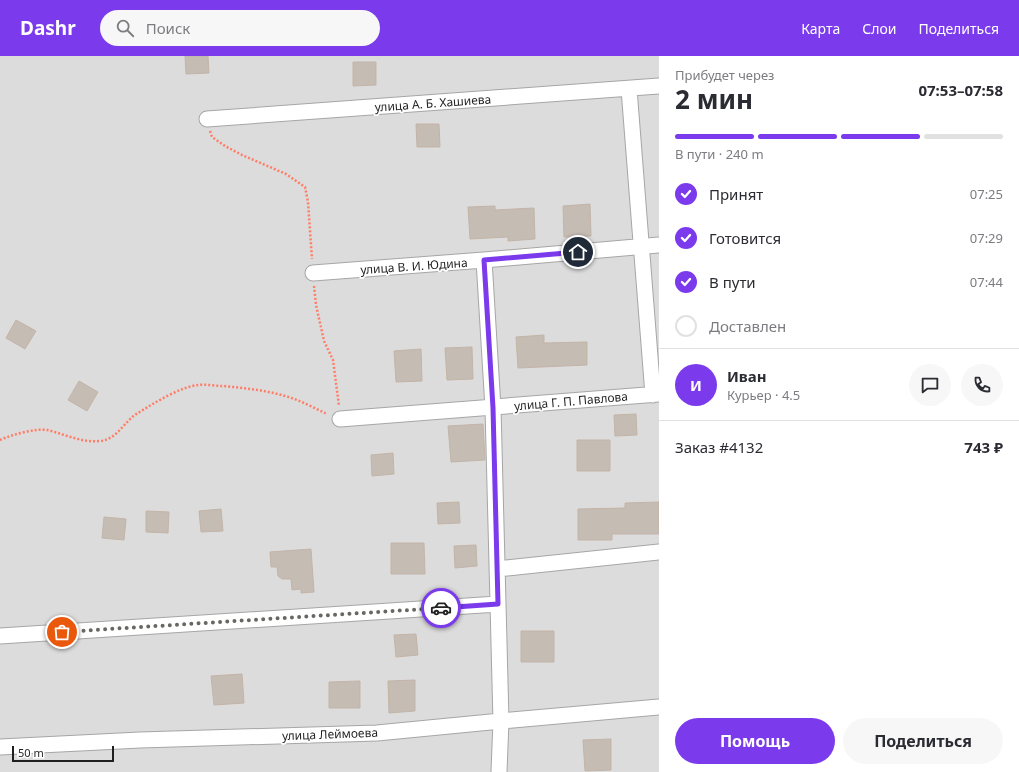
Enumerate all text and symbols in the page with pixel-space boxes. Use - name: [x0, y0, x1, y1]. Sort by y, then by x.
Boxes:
- search box: [100, 10, 380, 46]
- text: Dashr: [20, 15, 76, 41]
- icon: search: [114, 17, 136, 39]
- text: Поиск: [146, 18, 190, 38]
- text: Карта: [801, 19, 840, 38]
- text: Слои: [862, 19, 896, 38]
- text: Поделиться: [918, 19, 999, 38]
- text: Прибудет через: [675, 66, 774, 84]
- text: 07:53–07:58: [918, 80, 1003, 100]
- text: 2 мин: [675, 81, 753, 117]
- street label: улица А. Б. Хашиева: [374, 90, 492, 116]
- text: В пути · 240 m: [675, 145, 764, 163]
- icon: check: [675, 183, 697, 205]
- text: Принят: [709, 184, 763, 204]
- text: 07:25: [970, 185, 1003, 203]
- icon: check: [675, 227, 697, 249]
- text: Готовится: [709, 228, 781, 248]
- text: 07:29: [970, 229, 1003, 247]
- pin: [561, 235, 595, 269]
- icon: home: [567, 241, 589, 263]
- street label: улица В. И. Юдина: [360, 254, 468, 278]
- icon: check: [675, 271, 697, 293]
- text: В пути: [709, 272, 756, 292]
- text: 07:44: [970, 273, 1003, 291]
- text: Доставлен: [709, 316, 786, 336]
- button: chat: [909, 364, 951, 406]
- button: phone: [961, 364, 1003, 406]
- text: Иван: [727, 366, 767, 386]
- text: И: [690, 375, 702, 395]
- text: Курьер · 4.5: [727, 386, 800, 404]
- street label: улица Г. П. Павлова: [513, 388, 629, 414]
- text: Заказ #4132: [675, 437, 763, 457]
- text: 743 ₽: [964, 437, 1003, 457]
- courier: [421, 588, 461, 628]
- icon: car: [430, 597, 452, 619]
- pin: [45, 615, 79, 649]
- icon: bag: [51, 621, 73, 643]
- button: Помощь: [675, 718, 835, 764]
- button: Поделиться: [843, 718, 1003, 764]
- street label: улица Леймоева: [282, 724, 378, 744]
- scale bar: [12, 744, 114, 763]
- text: 50 m: [18, 745, 44, 760]

